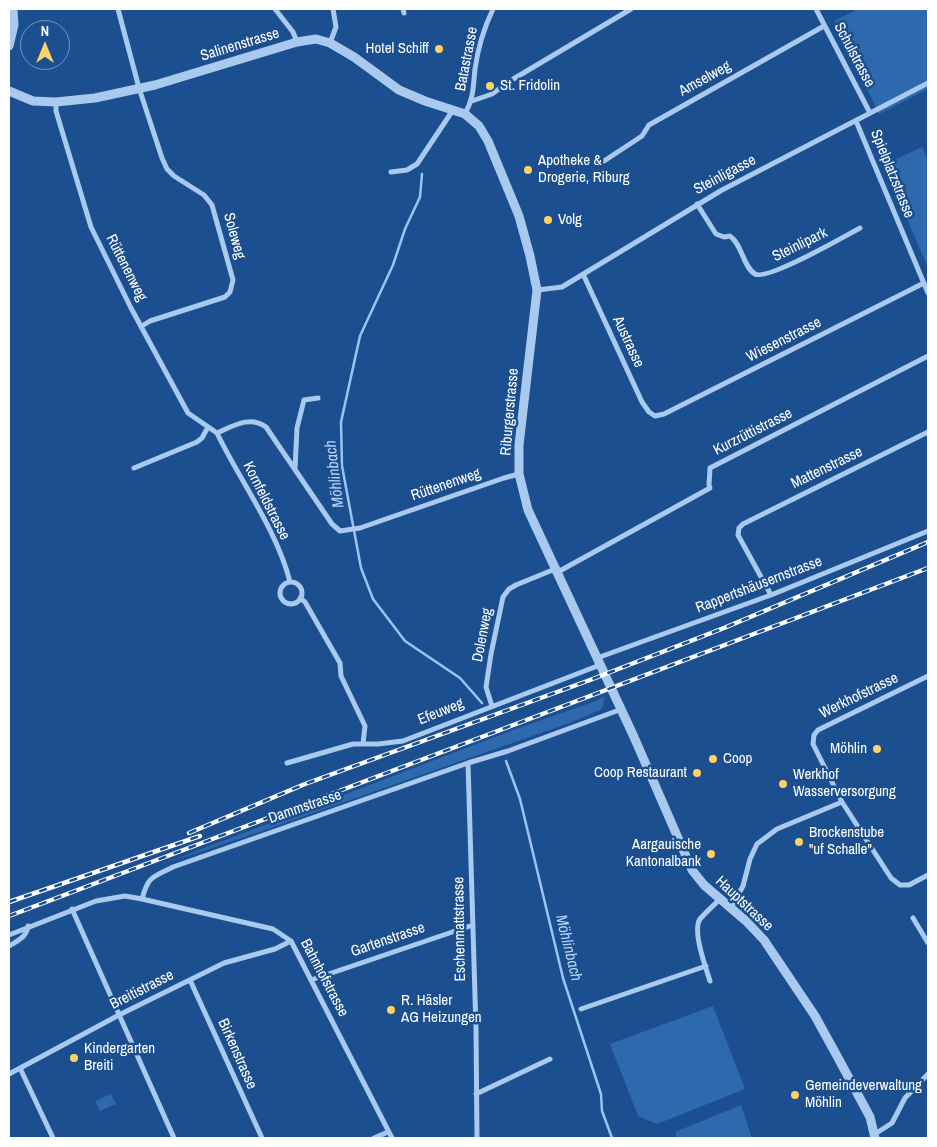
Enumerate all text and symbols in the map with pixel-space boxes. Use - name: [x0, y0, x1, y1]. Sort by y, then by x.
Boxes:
- north arrow: [20, 20, 70, 70]
- street label: Schulstrasse: [830, 20, 878, 90]
- text: N: [41, 22, 49, 40]
- street label: Salinenstrasse: [198, 24, 282, 66]
- street label: Batastrasse: [452, 25, 482, 93]
- place label: Hotel Schiff: [366, 40, 429, 58]
- marker: Hotel Schiff: [433, 43, 445, 55]
- street label: Amselweg: [676, 57, 734, 101]
- place label: St. Fridolin: [500, 77, 560, 95]
- marker: St. Fridolin: [484, 80, 496, 92]
- street label: Spielplatzstrasse: [866, 127, 918, 221]
- street label: Steinligasse: [691, 151, 759, 199]
- place label: Apotheke & Drogerie, Riburg: [538, 152, 630, 187]
- marker: Apotheke & Drogerie, Riburg: [522, 164, 534, 176]
- street label: Soleweg: [219, 211, 249, 261]
- place label: Volg: [558, 211, 582, 229]
- marker: Volg: [542, 214, 554, 226]
- street label: Steinlipark: [770, 224, 830, 266]
- street label: Rüttenenweg: [102, 232, 150, 304]
- street label: Austrasse: [608, 313, 648, 371]
- street label: Wiesenstrasse: [744, 314, 824, 366]
- street label: Riburgerstrasse: [497, 368, 523, 456]
- street label: Kurzrüttistrasse: [711, 404, 795, 460]
- water label: Möhlinbach: [321, 439, 349, 509]
- street label: Mattenstrasse: [788, 443, 866, 493]
- street label: Kornfeldstrasse: [239, 459, 293, 543]
- street label: Rüttenenweg: [409, 465, 483, 505]
- street label: Rappertshäusernstrasse: [693, 553, 825, 617]
- street label: Dolenweg: [469, 606, 497, 664]
- street label: Werkhofstrasse: [817, 669, 901, 723]
- street label: Efeuweg: [415, 695, 467, 729]
- place label: Möhlin: [830, 740, 867, 758]
- marker: Möhlin: [871, 743, 883, 755]
- place label: Coop: [723, 750, 752, 768]
- marker: Coop: [707, 753, 719, 765]
- place label: Coop Restaurant: [594, 764, 687, 782]
- place label: Werkhof Wasserversorgung: [793, 766, 896, 801]
- marker: Coop Restaurant: [691, 767, 703, 779]
- marker: Werkhof Wasserversorgung: [777, 778, 789, 790]
- street label: Dammstrasse: [266, 786, 344, 828]
- place label: Brockenstube "uf Schalle": [809, 824, 884, 859]
- place label: Aargauische Kantonalbank: [626, 836, 701, 871]
- marker: Brockenstube "uf Schalle": [793, 836, 805, 848]
- marker: Aargauische Kantonalbank: [705, 848, 717, 860]
- street label: Hauptstrasse: [711, 873, 777, 935]
- street label: Eschenmattstrasse: [450, 877, 470, 981]
- water label: Möhlinbach: [550, 913, 586, 983]
- street label: Gartenstrasse: [349, 919, 427, 961]
- street label: Bahnhofstrasse: [296, 936, 352, 1020]
- street label: Breitistrasse: [107, 966, 177, 1014]
- place label: R. Häsler AG Heizungen: [401, 992, 482, 1027]
- marker: R. Häsler AG Heizungen: [385, 1004, 397, 1016]
- street label: Birkenstrasse: [213, 1016, 261, 1092]
- place label: Kindergarten Breiti: [84, 1040, 155, 1075]
- marker: Kindergarten Breiti: [68, 1052, 80, 1064]
- place label: Gemeindeverwaltung Möhlin: [805, 1077, 922, 1112]
- marker: Gemeindeverwaltung Möhlin: [789, 1089, 801, 1101]

